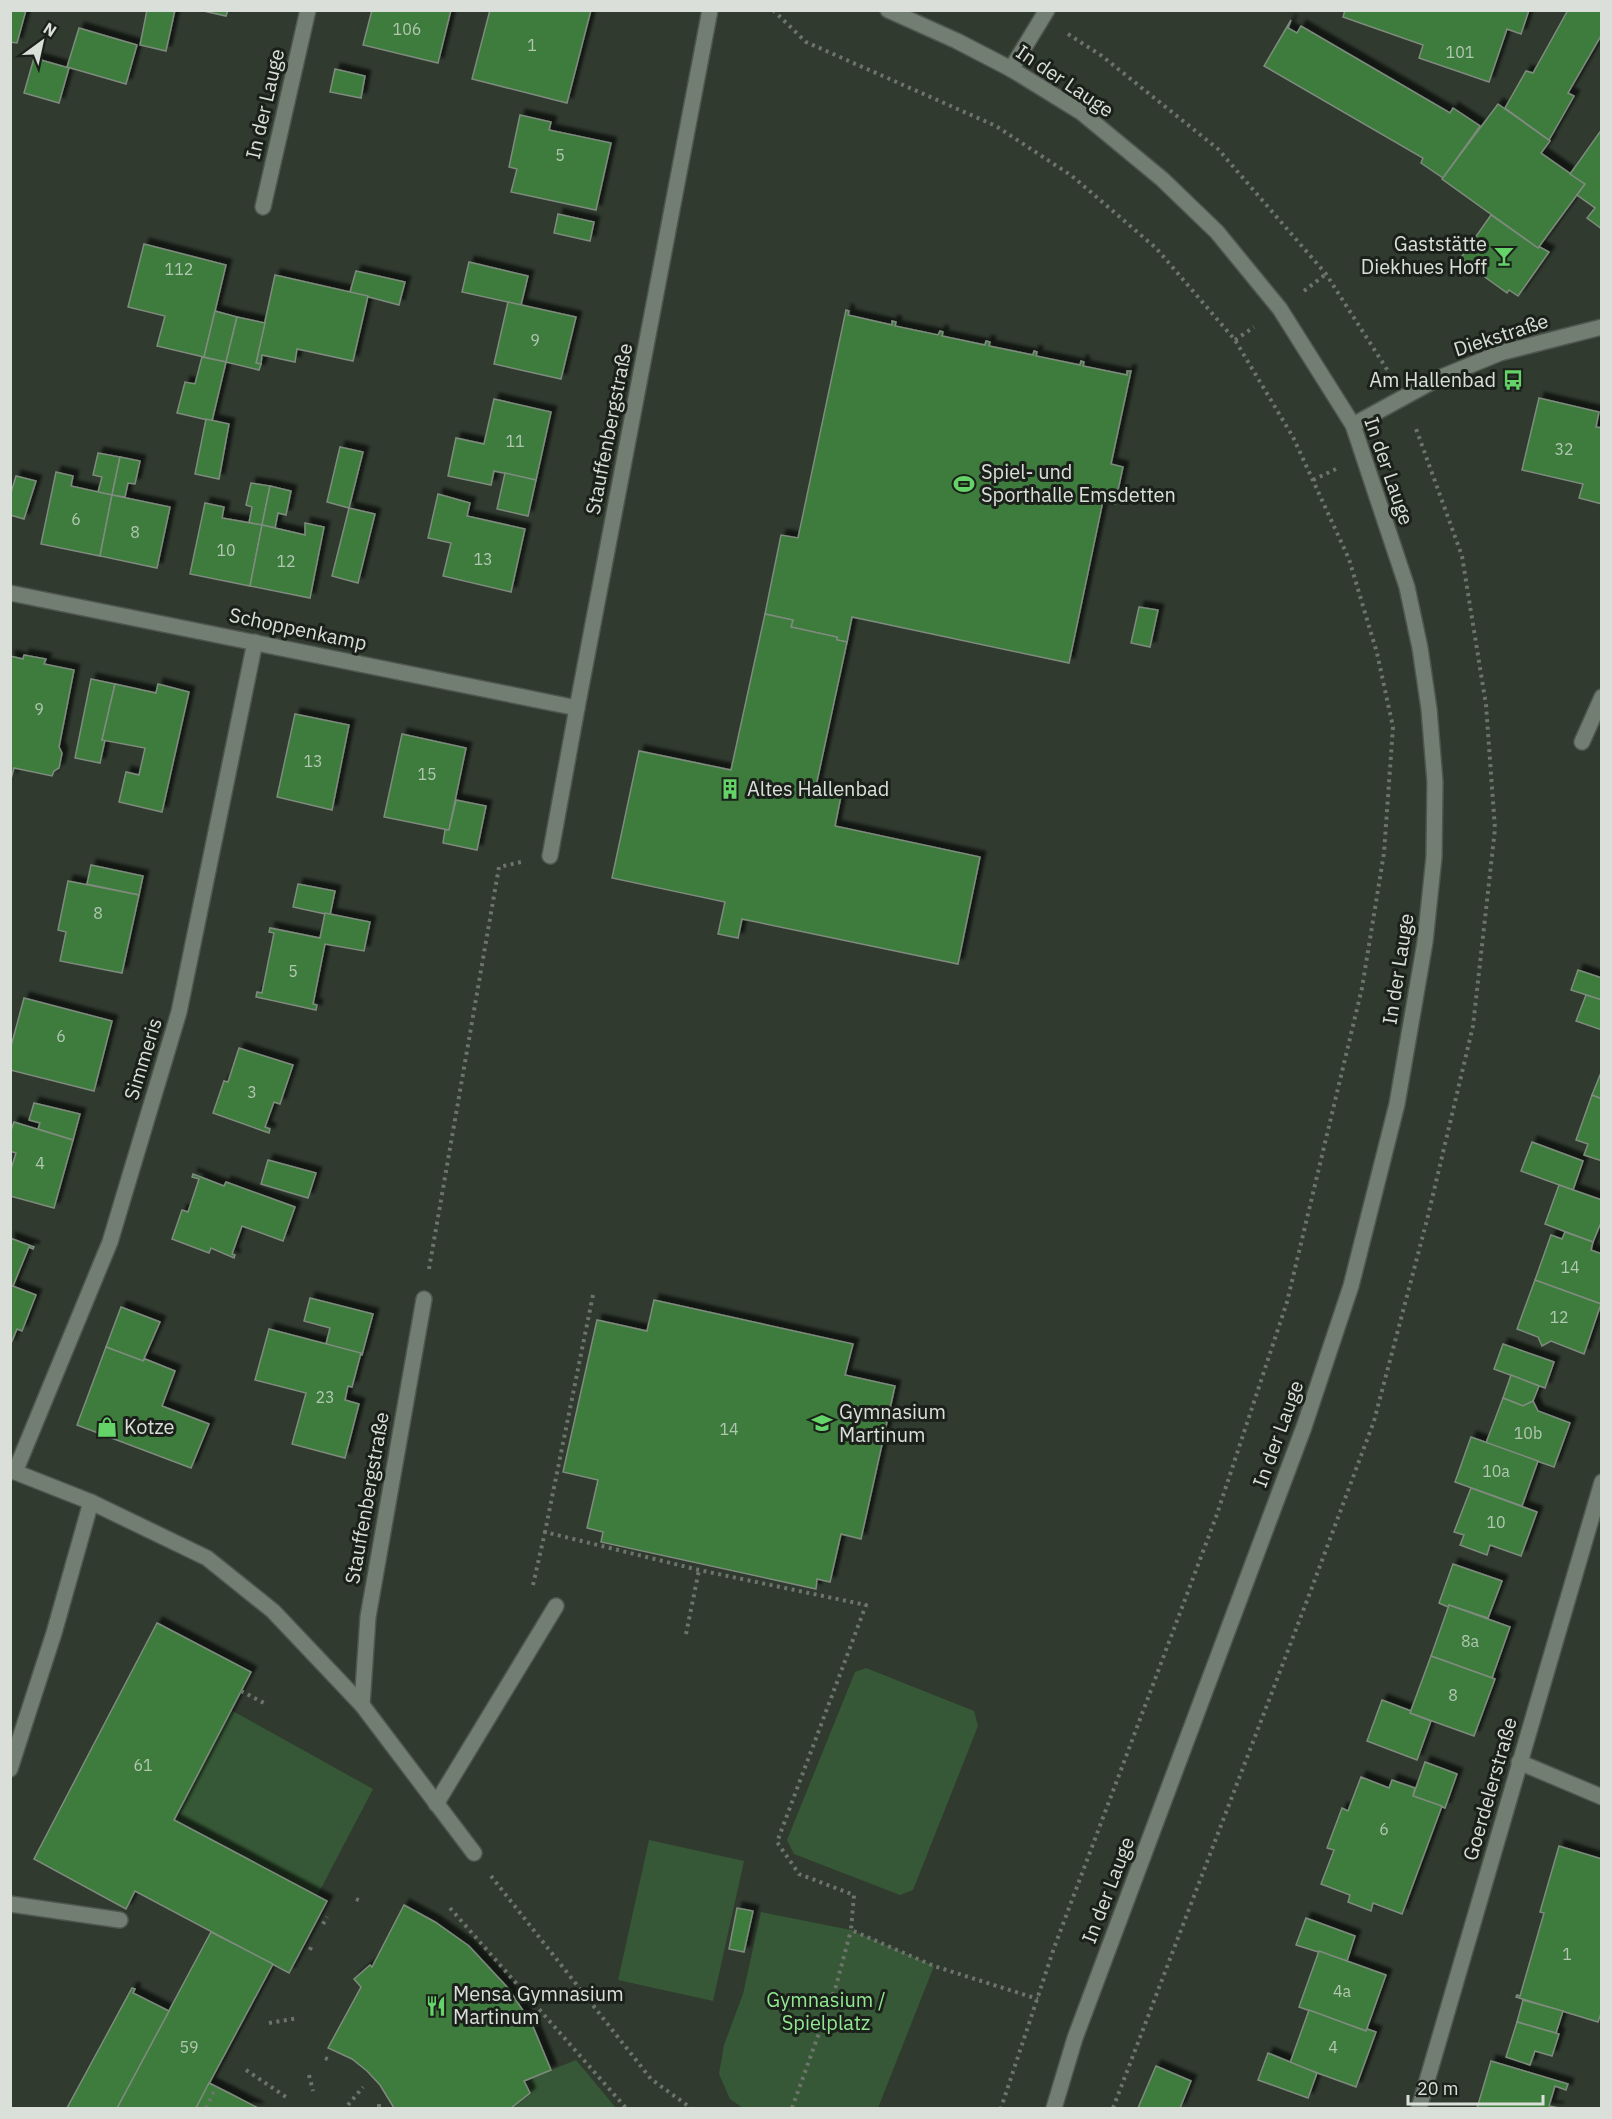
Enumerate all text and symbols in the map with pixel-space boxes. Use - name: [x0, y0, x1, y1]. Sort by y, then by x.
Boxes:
- north arrow: [12, 12, 72, 72]
- text: N: [40, 18, 60, 41]
- house number: 106: [393, 19, 421, 39]
- house number: 1: [527, 35, 537, 55]
- street label: In der Lauge: [1011, 38, 1119, 123]
- house number: 101: [1446, 42, 1474, 62]
- street label: In der Lauge: [239, 46, 290, 162]
- house number: 5: [555, 145, 565, 165]
- place label: Gaststätte Diekhues Hoff: [1361, 230, 1488, 280]
- bar icon: Gaststätte Diekhues Hoff: [1492, 244, 1516, 268]
- house number: 112: [165, 259, 193, 279]
- street label: Diekstraße: [1450, 307, 1552, 363]
- house number: 9: [530, 330, 540, 350]
- street label: Stauffenbergstraße: [579, 341, 638, 517]
- place label: Am Hallenbad: [1369, 366, 1496, 393]
- bus stop icon: Am Hallenbad: [1501, 368, 1525, 392]
- street label: In der Lauge: [1358, 413, 1421, 528]
- house number: 11: [505, 431, 525, 451]
- house number: 32: [1554, 439, 1574, 459]
- place label: Spiel- und Sporthalle Emsdetten: [981, 458, 1176, 508]
- sports icon: Spiel- und Sporthalle Emsdetten: [952, 472, 976, 496]
- house number: 6: [71, 509, 81, 529]
- house number: 8: [130, 522, 140, 542]
- house number: 10: [216, 540, 236, 560]
- house number: 13: [473, 549, 493, 569]
- house number: 12: [276, 551, 296, 571]
- street label: Schoppenkamp: [227, 601, 369, 656]
- house number: 9: [34, 699, 44, 719]
- house number: 13: [303, 751, 323, 771]
- house number: 15: [417, 764, 437, 784]
- place label: Altes Hallenbad: [747, 775, 889, 802]
- building icon: Altes Hallenbad: [718, 777, 742, 801]
- house number: 8: [93, 903, 103, 923]
- street label: In der Lauge: [1375, 911, 1420, 1026]
- house number: 5: [288, 961, 298, 981]
- street label: Simmeris: [117, 1014, 168, 1103]
- house number: 6: [56, 1026, 66, 1046]
- house number: 3: [247, 1082, 257, 1102]
- house number: 4: [35, 1153, 45, 1173]
- house number: 14: [1560, 1257, 1580, 1277]
- house number: 12: [1549, 1307, 1569, 1327]
- street label: In der Lauge: [1246, 1376, 1309, 1491]
- house number: 23: [315, 1387, 335, 1407]
- place label: Gymnasium Martinum: [839, 1398, 946, 1448]
- street label: Stauffenbergstraße: [338, 1410, 395, 1586]
- school or university icon: Gymnasium Martinum: [810, 1411, 834, 1435]
- place label: Kotze: [124, 1413, 174, 1440]
- shop icon: Kotze: [95, 1415, 119, 1439]
- house number: 14: [719, 1419, 739, 1439]
- house number: 10b: [1514, 1423, 1542, 1443]
- house number: 10a: [1482, 1461, 1510, 1481]
- house number: 10: [1486, 1512, 1506, 1532]
- house number: 8a: [1461, 1631, 1480, 1651]
- house number: 8: [1448, 1685, 1458, 1705]
- street label: Goerdelerstraße: [1456, 1714, 1523, 1864]
- house number: 61: [133, 1755, 153, 1775]
- house number: 6: [1379, 1819, 1389, 1839]
- street label: In der Lauge: [1075, 1833, 1140, 1947]
- house number: 1: [1562, 1944, 1572, 1964]
- place label: Mensa Gymnasium Martinum: [453, 1980, 624, 2030]
- house number: 4a: [1333, 1981, 1352, 2001]
- park label: Gymnasium / Spielplatz: [766, 1986, 886, 2036]
- restaurant icon: Mensa Gymnasium Martinum: [424, 1994, 448, 2018]
- house number: 59: [179, 2037, 199, 2057]
- house number: 4: [1328, 2037, 1338, 2057]
- scale bar: [1408, 2068, 1543, 2106]
- text: 20 m: [1417, 2077, 1459, 2100]

